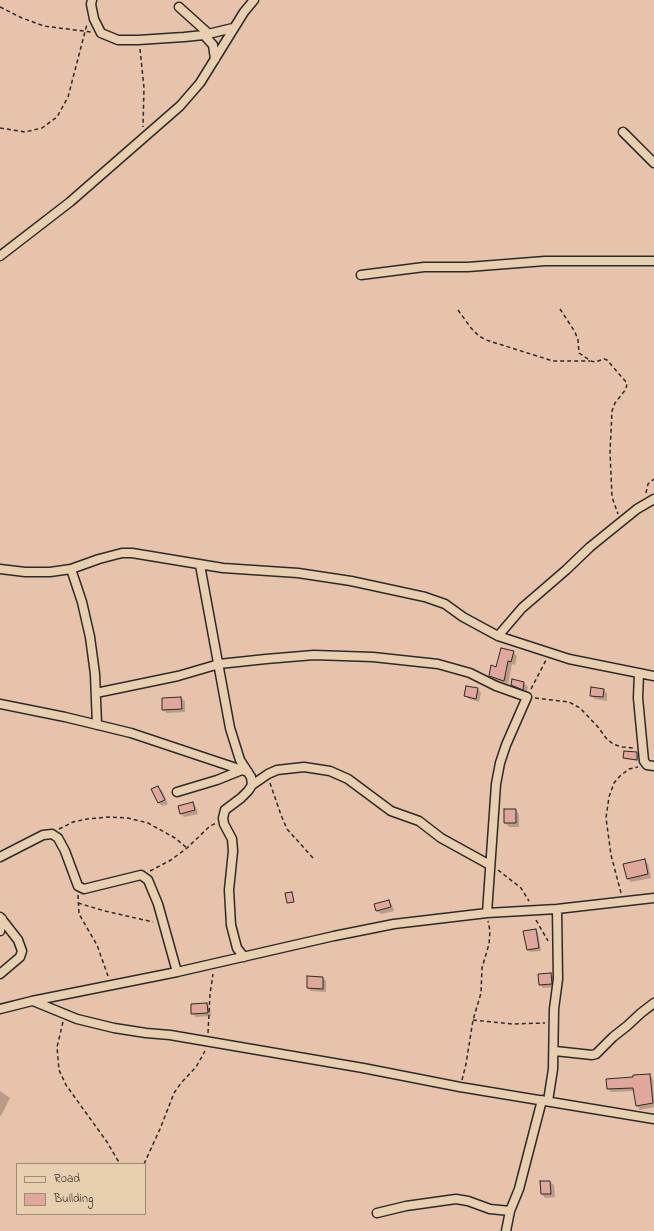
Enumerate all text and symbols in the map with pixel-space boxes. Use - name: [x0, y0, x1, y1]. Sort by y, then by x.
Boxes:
- legend: [16, 1163, 146, 1215]
- text: Road: [54, 1170, 80, 1188]
- text: Building: [54, 1190, 93, 1208]

